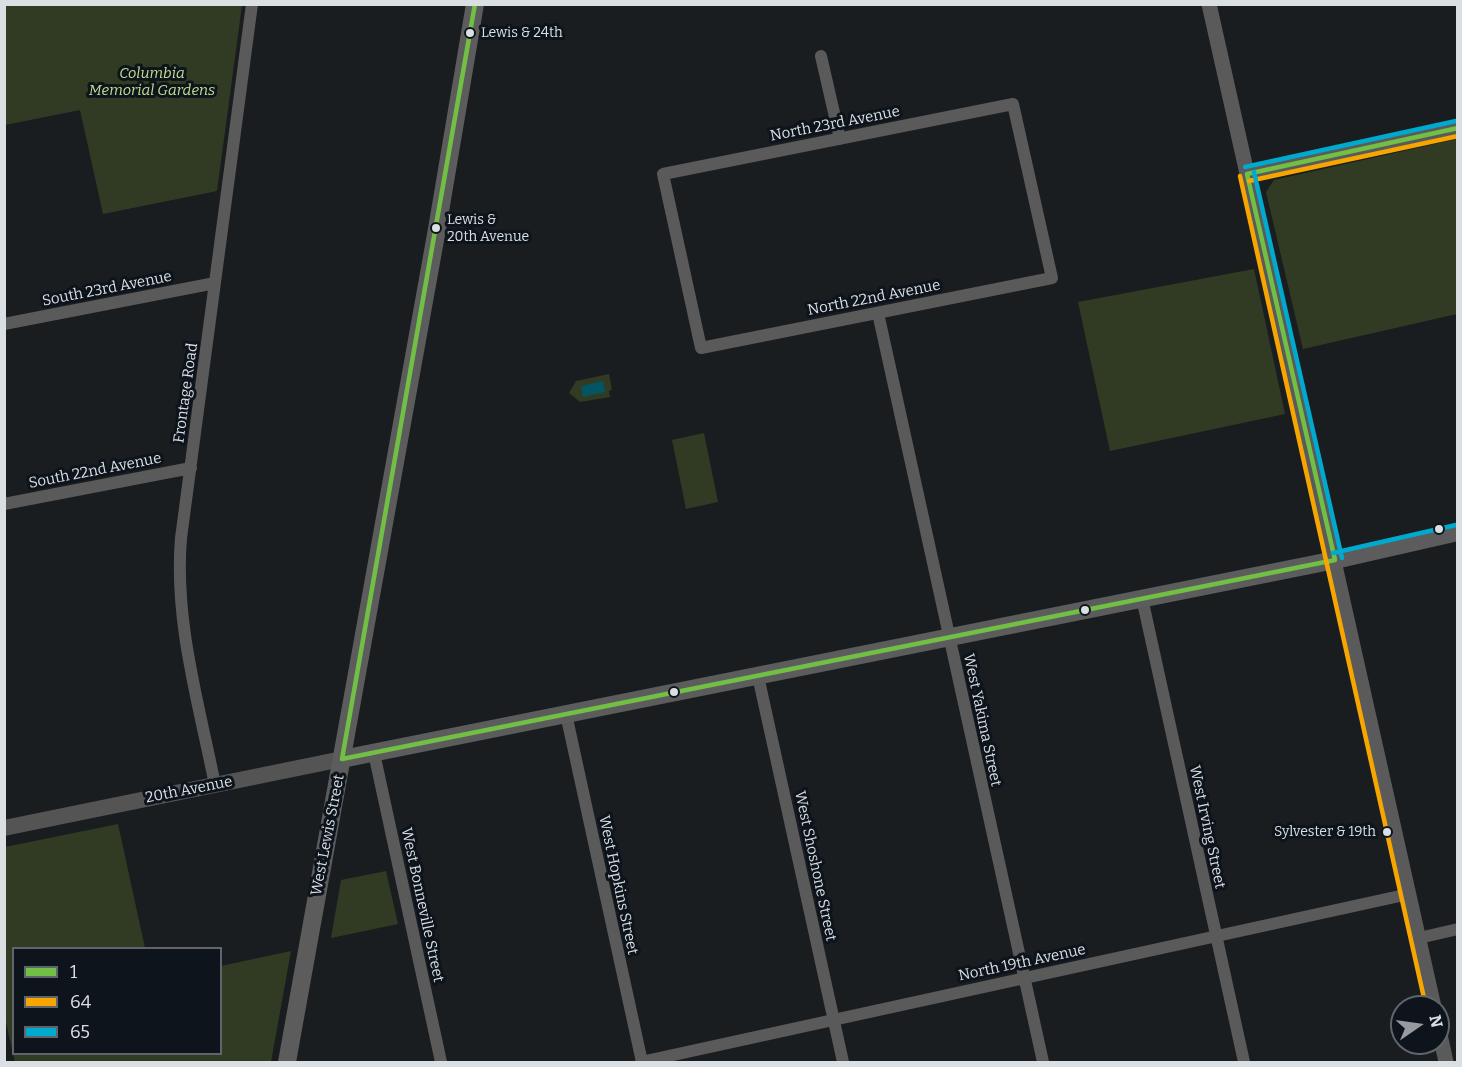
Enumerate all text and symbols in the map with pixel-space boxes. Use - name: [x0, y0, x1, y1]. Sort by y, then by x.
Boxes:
- place label: Lewis & 24th: [481, 25, 563, 41]
- marker: Lewis & 24th: [464, 27, 476, 39]
- park label: Columbia Memorial Gardens: [89, 65, 215, 100]
- street label: North 23rd Avenue: [769, 103, 901, 145]
- place label: Lewis & 20th Avenue: [447, 212, 529, 244]
- marker: Lewis & 20th Avenue: [430, 222, 442, 234]
- street label: South 23rd Avenue: [41, 268, 173, 310]
- street label: North 22nd Avenue: [806, 276, 942, 320]
- street label: Frontage Road: [170, 342, 202, 444]
- street label: South 22nd Avenue: [27, 449, 163, 493]
- unlabelled marker: [1433, 523, 1445, 535]
- unlabelled marker: [1079, 604, 1091, 616]
- street label: West Yakima Street: [959, 652, 1005, 788]
- unlabelled marker: [668, 686, 680, 698]
- street label: West Irving Street: [1185, 764, 1229, 890]
- street label: 20th Avenue: [144, 773, 234, 807]
- street label: West Lewis Street: [307, 773, 349, 897]
- street label: West Shoshone Street: [790, 789, 840, 943]
- street label: West Hopkins Street: [594, 814, 642, 956]
- place label: Sylvester & 19th: [1274, 824, 1376, 840]
- street label: West Bonneville Street: [397, 826, 447, 984]
- marker: Sylvester & 19th: [1381, 826, 1393, 838]
- street label: North 19th Avenue: [957, 941, 1087, 985]
- legend: [12, 947, 222, 1055]
- text: 1: [70, 961, 77, 983]
- text: 64: [70, 991, 91, 1013]
- north arrow: [1390, 995, 1450, 1055]
- text: N: [1425, 1013, 1447, 1029]
- text: 65: [70, 1021, 90, 1043]

